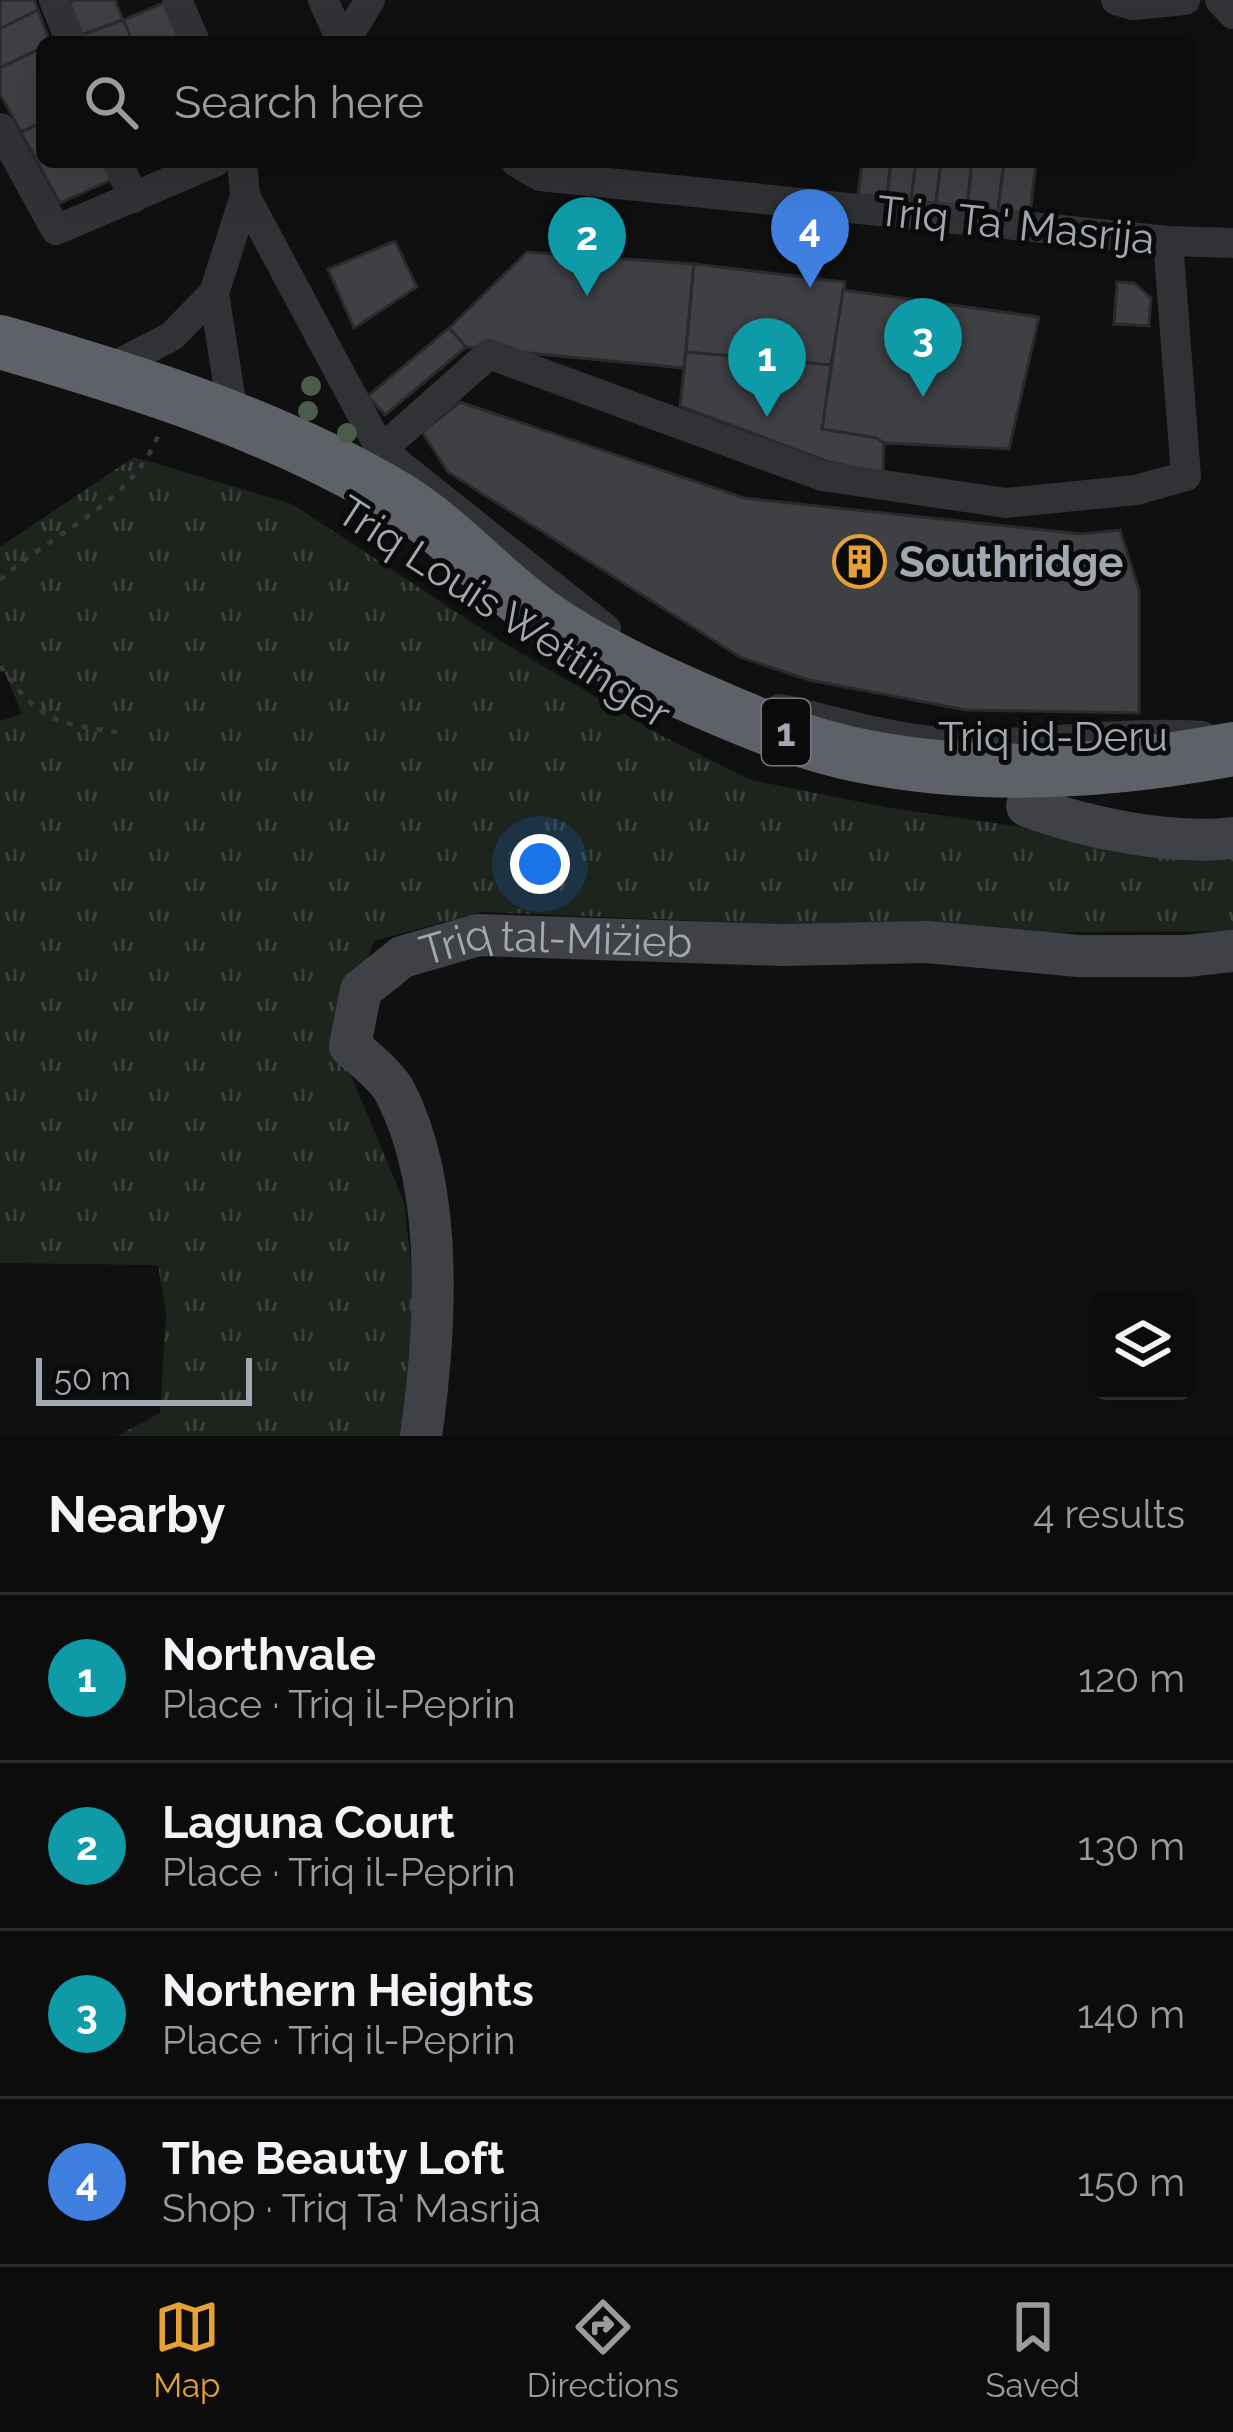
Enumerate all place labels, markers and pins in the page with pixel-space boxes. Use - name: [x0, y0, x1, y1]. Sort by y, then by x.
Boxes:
- pin: 4: [771, 189, 849, 288]
- pin: 2: [548, 197, 626, 296]
- pin: 3: [884, 298, 962, 397]
- pin: 1: [728, 318, 806, 417]
- building icon: Southridge: [832, 534, 888, 590]
- place label: Southridge: [899, 538, 1123, 587]

